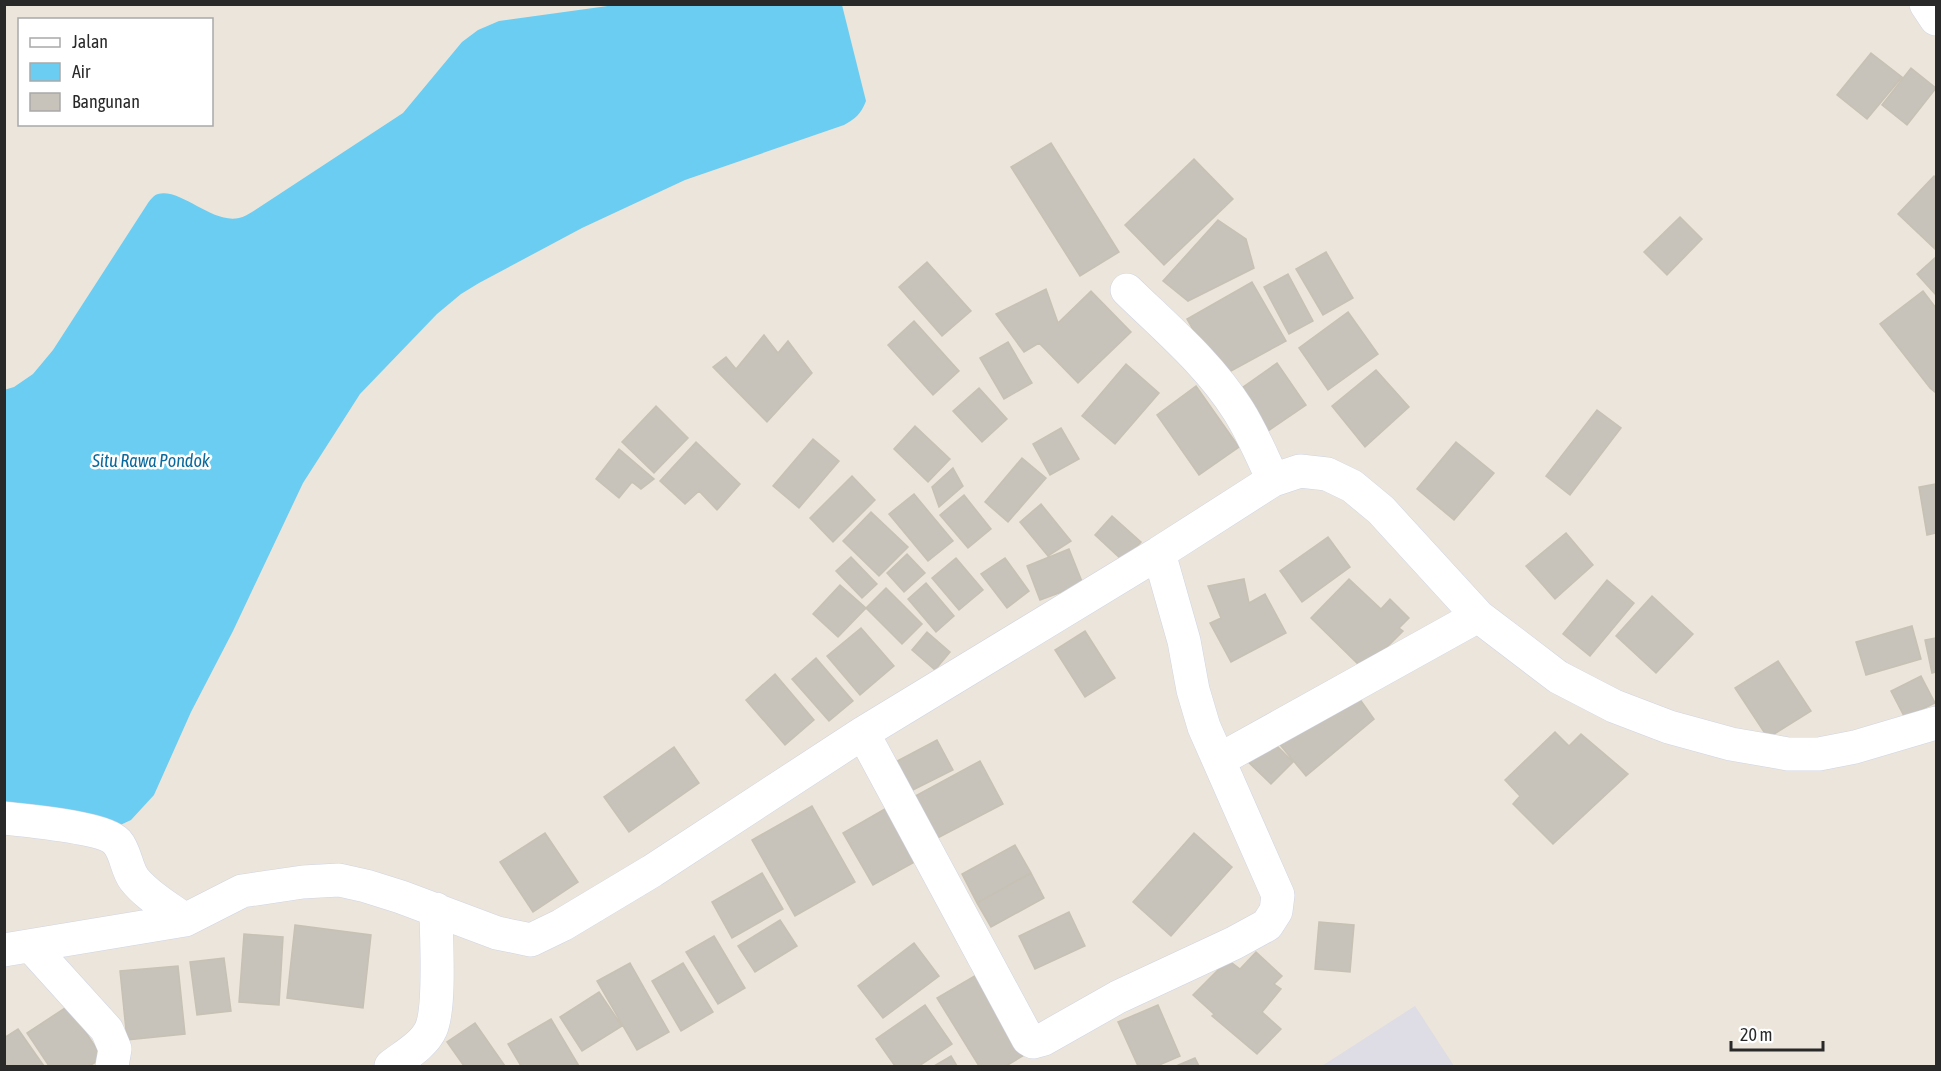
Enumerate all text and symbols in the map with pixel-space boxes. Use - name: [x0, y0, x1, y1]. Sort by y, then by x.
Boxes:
- legend: [18, 18, 213, 126]
- text: Jalan: [72, 31, 108, 52]
- text: Air: [72, 61, 91, 82]
- text: Bangunan: [72, 91, 140, 112]
- water label: Situ Rawa Pondok: [91, 450, 211, 471]
- scale bar: [1731, 1014, 1822, 1052]
- text: 20 m: [1740, 1024, 1772, 1045]

